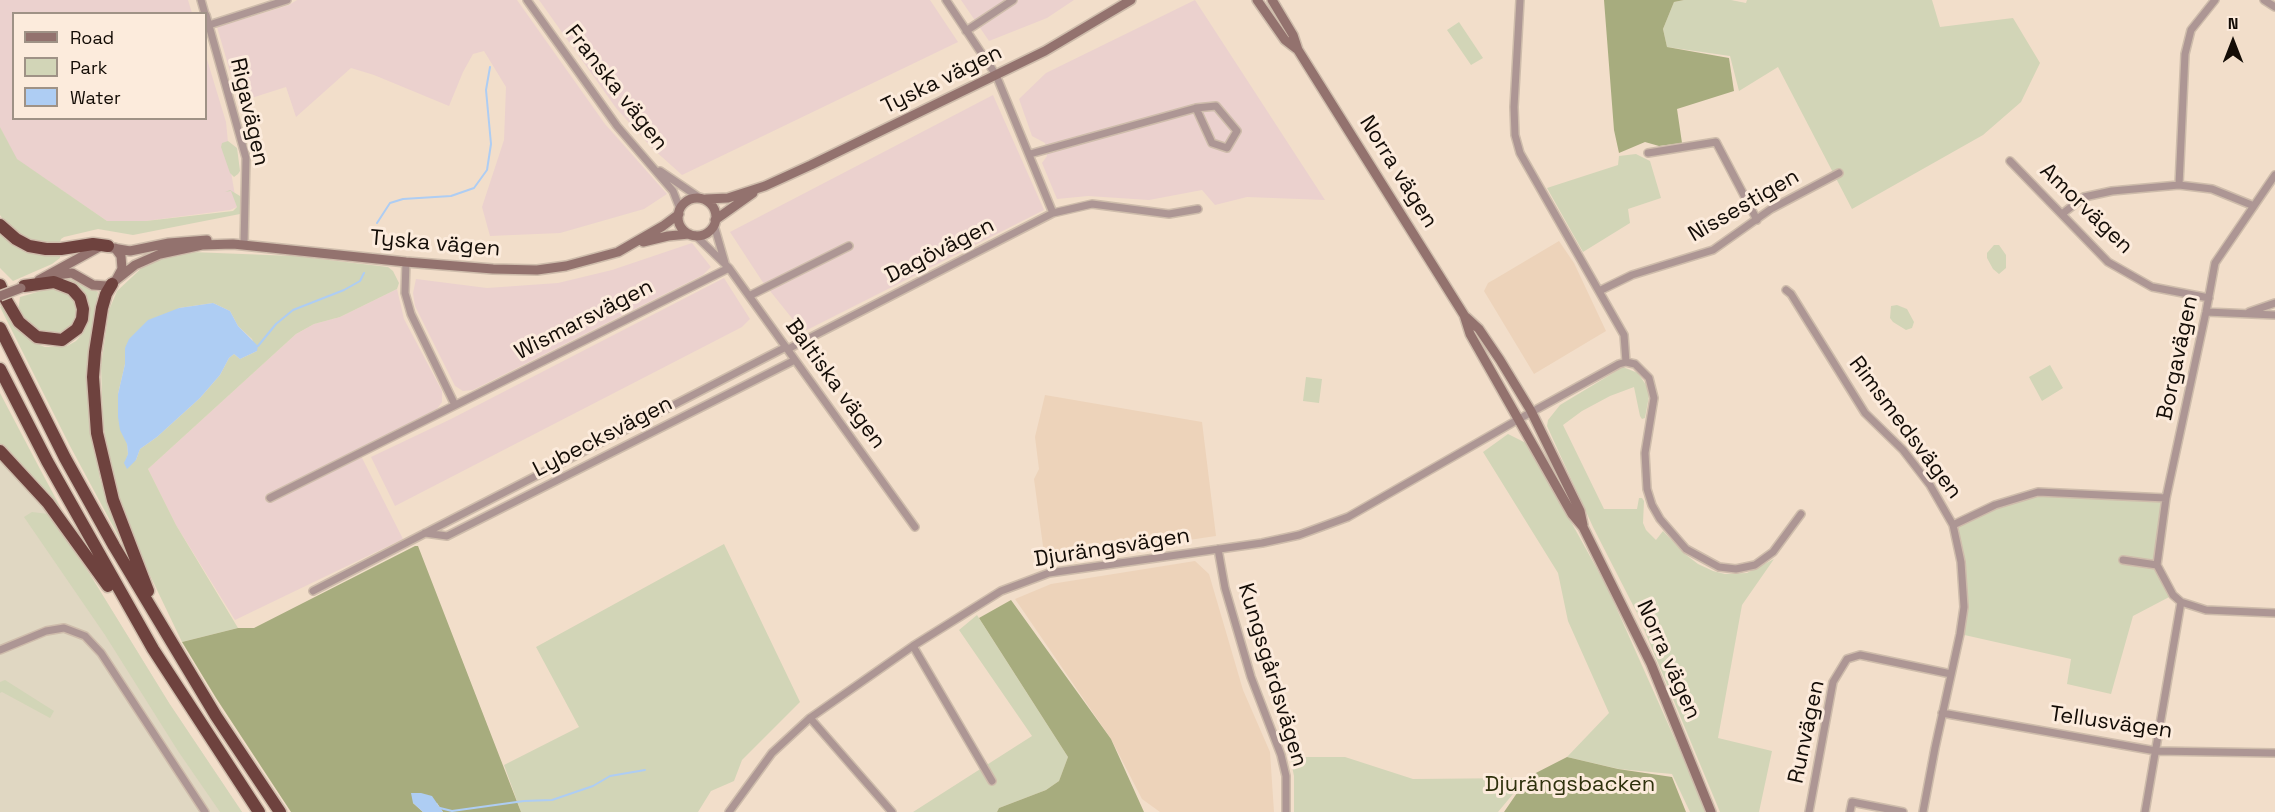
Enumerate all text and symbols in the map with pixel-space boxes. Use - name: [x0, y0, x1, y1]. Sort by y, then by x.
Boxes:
- legend: [12, 12, 207, 120]
- north arrow: [2203, 12, 2263, 72]
- text: N: [2228, 13, 2238, 34]
- street label: Franska vägen: [559, 20, 673, 156]
- text: Road: [70, 26, 114, 49]
- street label: Tyska vägen: [877, 39, 1007, 121]
- street label: Rigavägen: [224, 55, 274, 169]
- text: Park: [70, 56, 107, 79]
- text: Water: [70, 86, 121, 109]
- street label: Norra vägen: [1353, 111, 1443, 233]
- street label: Amorvägen: [2034, 158, 2138, 260]
- street label: Nissestigen: [1684, 164, 1804, 248]
- street label: Dagövägen: [881, 212, 999, 290]
- street label: Tyska vägen: [369, 225, 501, 263]
- street label: Wismarsvägen: [510, 274, 658, 366]
- street label: Borgavägen: [2152, 293, 2204, 423]
- street label: Baltiska vägen: [779, 314, 891, 454]
- street label: Rimsmedsvägen: [1843, 352, 1967, 504]
- street label: Lybecksvägen: [529, 391, 677, 483]
- street label: Djurängsvägen: [1032, 523, 1192, 573]
- street label: Kungsgårdsvägen: [1232, 580, 1312, 770]
- street label: Norra vägen: [1630, 597, 1706, 723]
- street label: Runvägen: [1783, 678, 1831, 786]
- street label: Tellusvägen: [2048, 701, 2174, 745]
- park label: Djurängsbacken: [1485, 772, 1655, 798]

